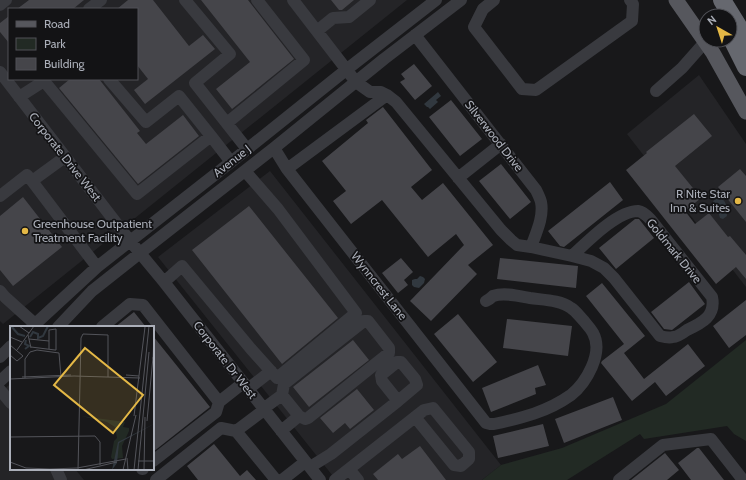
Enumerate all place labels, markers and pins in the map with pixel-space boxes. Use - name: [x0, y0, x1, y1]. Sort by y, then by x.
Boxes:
- place label: R Nite Star Inn & Suites: [670, 186, 730, 215]
- marker: R Nite Star Inn & Suites: [733, 196, 743, 206]
- place label: Greenhouse Outpatient Treatment Facility: [33, 216, 152, 245]
- marker: Greenhouse Outpatient Treatment Facility: [20, 226, 30, 236]

